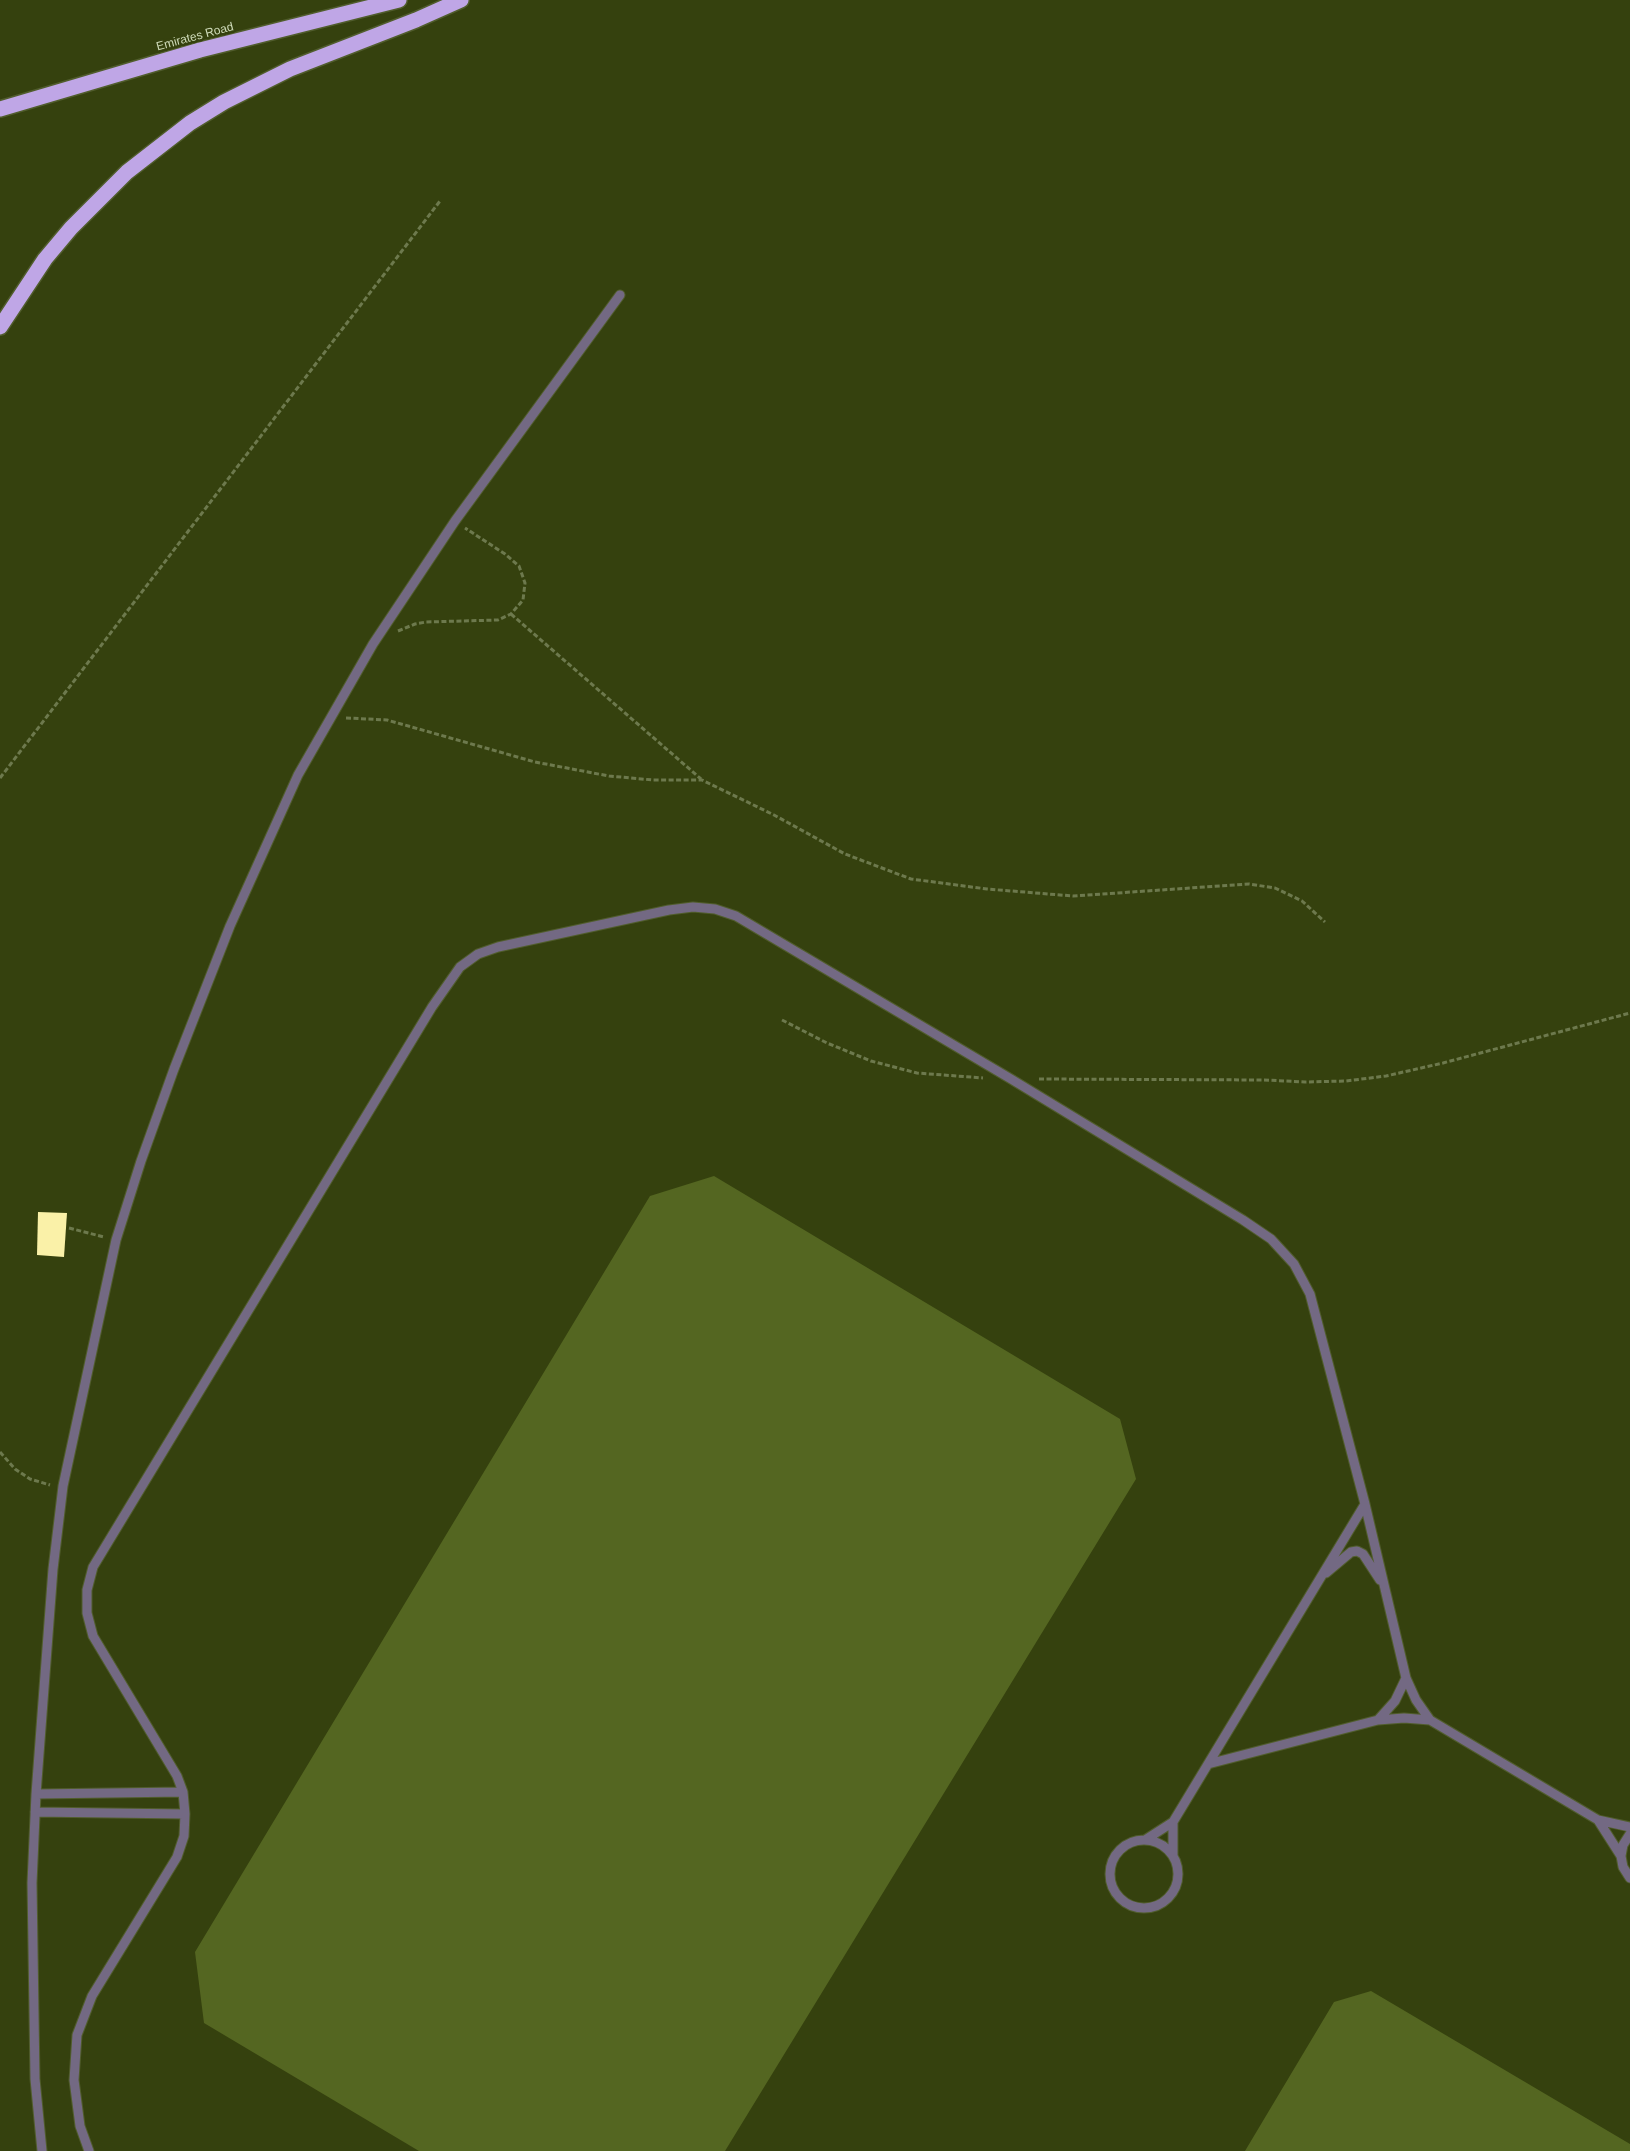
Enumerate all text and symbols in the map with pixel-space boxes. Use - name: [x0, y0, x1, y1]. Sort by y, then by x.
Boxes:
- street label: Emirates Road: [155, 20, 235, 54]

